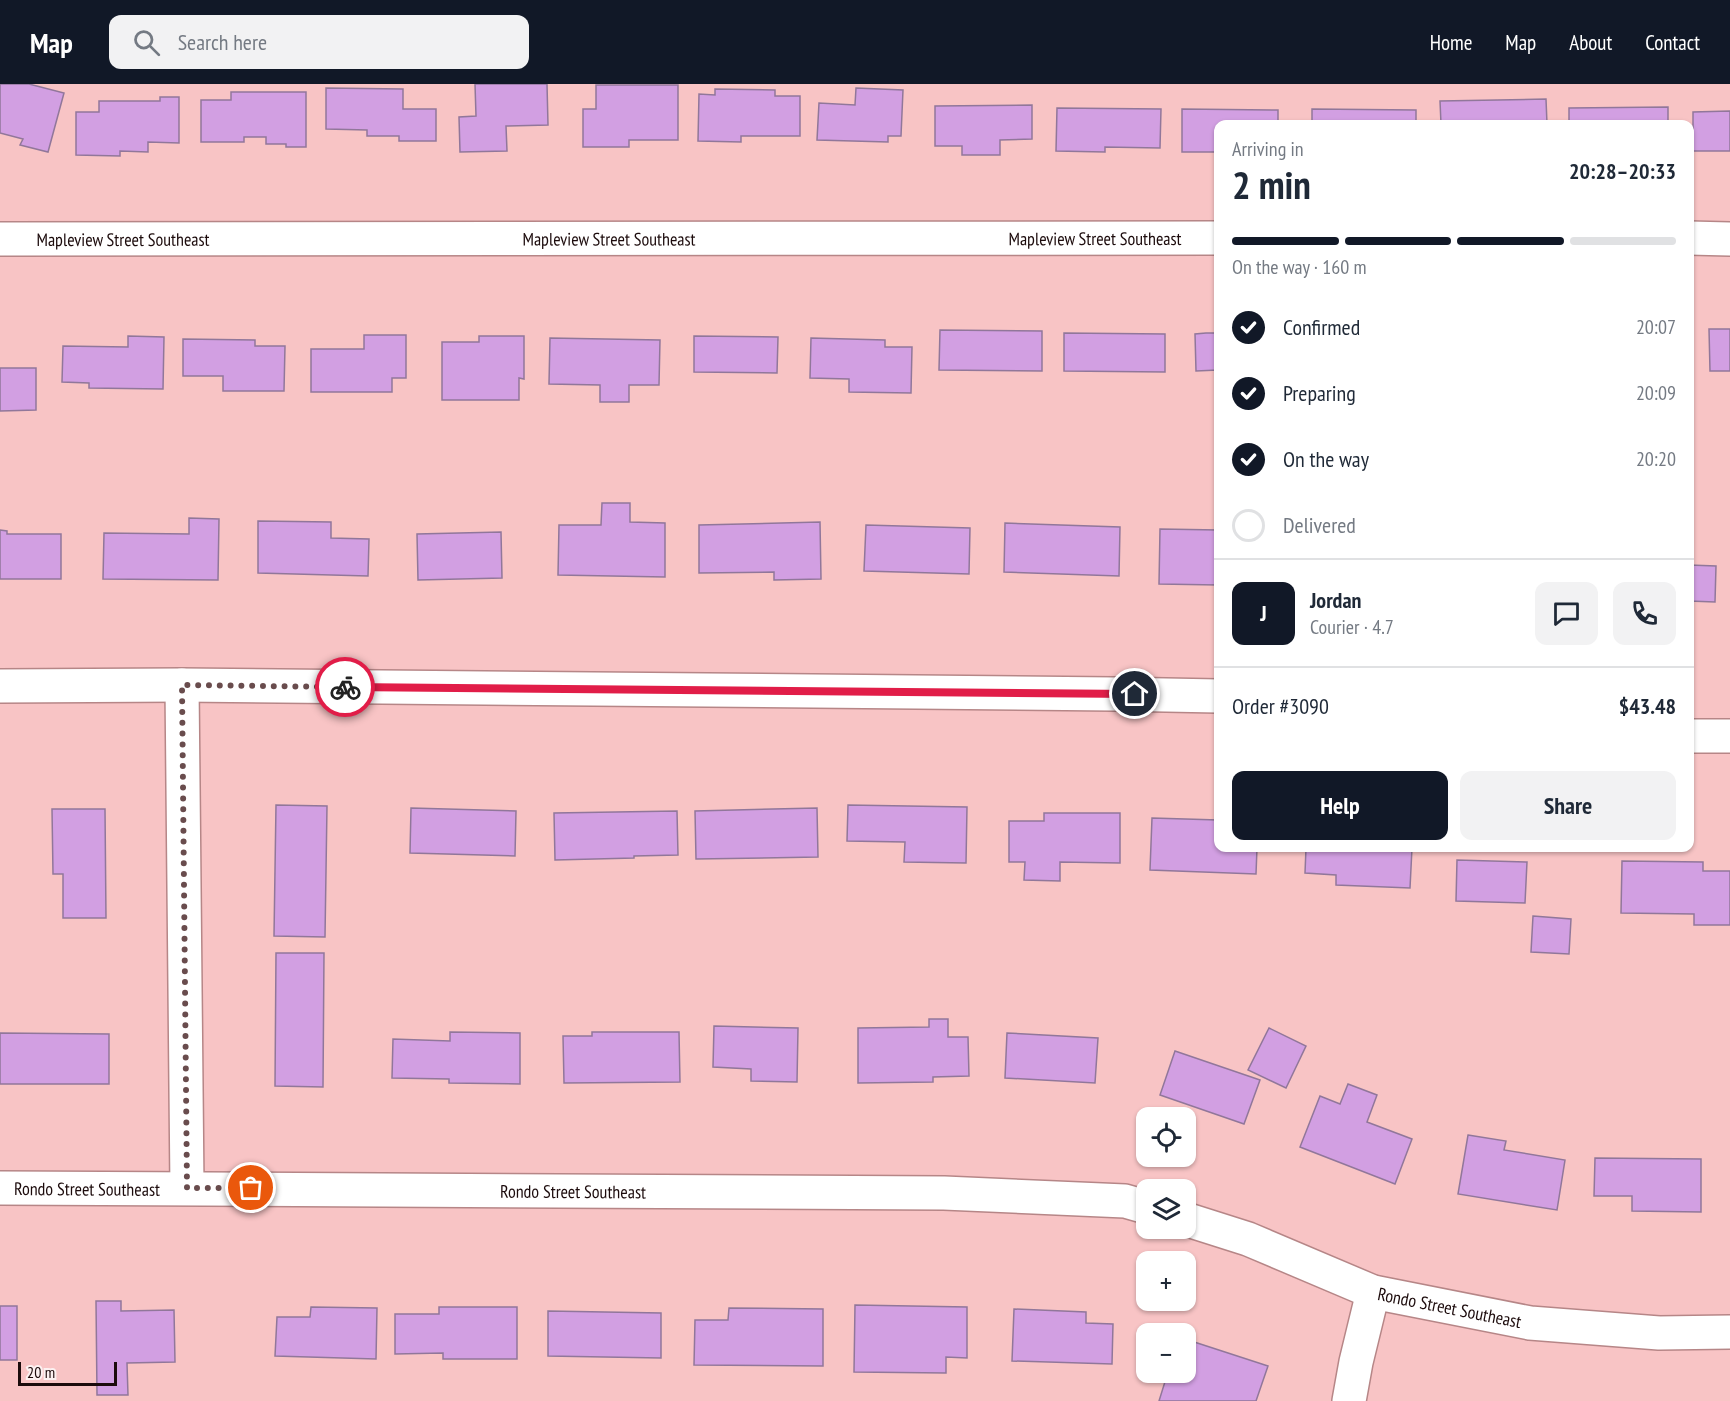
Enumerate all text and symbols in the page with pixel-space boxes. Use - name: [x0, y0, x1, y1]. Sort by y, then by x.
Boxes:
- search box: [109, 15, 529, 69]
- text: Map: [30, 24, 73, 61]
- icon: search: [130, 26, 163, 59]
- text: Search here: [178, 28, 267, 56]
- text: Home: [1430, 29, 1472, 56]
- text: Map: [1505, 29, 1536, 56]
- text: About: [1569, 29, 1612, 56]
- text: Contact: [1645, 29, 1700, 56]
- text: Arriving in: [1232, 136, 1304, 162]
- text: 20:28–20:33: [1569, 157, 1676, 185]
- text: 2 min: [1232, 159, 1311, 210]
- street label: Mapleview Street Southeast: [36, 227, 210, 250]
- street label: Mapleview Street Southeast: [522, 227, 696, 250]
- street label: Mapleview Street Southeast: [1008, 227, 1182, 250]
- text: On the way · 160 m: [1232, 254, 1367, 280]
- icon: check: [1232, 311, 1265, 344]
- text: Confirmed: [1283, 313, 1360, 341]
- text: 20:07: [1636, 314, 1676, 340]
- icon: check: [1232, 377, 1265, 410]
- text: Preparing: [1283, 379, 1356, 407]
- text: 20:09: [1636, 380, 1676, 406]
- icon: check: [1232, 443, 1265, 476]
- text: On the way: [1283, 445, 1369, 473]
- text: 20:20: [1636, 446, 1676, 472]
- text: Delivered: [1283, 511, 1356, 539]
- button: chat: [1535, 582, 1598, 645]
- button: phone: [1613, 582, 1676, 645]
- text: Jordan: [1310, 586, 1361, 614]
- text: J: [1260, 599, 1267, 627]
- text: Courier · 4.7: [1310, 614, 1394, 640]
- courier: [315, 657, 375, 717]
- pin: [1109, 668, 1160, 719]
- icon: bike: [329, 671, 362, 704]
- icon: home: [1118, 677, 1151, 710]
- text: Order #3090: [1232, 692, 1329, 720]
- text: $43.48: [1619, 692, 1676, 720]
- button: Help: [1232, 771, 1448, 840]
- button: Share: [1460, 771, 1676, 840]
- map controls: [1136, 1107, 1196, 1383]
- button: locate: [1136, 1107, 1196, 1167]
- pin: [225, 1162, 276, 1213]
- icon: bag: [234, 1171, 267, 1204]
- street label: Rondo Street Southeast: [14, 1177, 160, 1200]
- street label: Rondo Street Southeast: [500, 1179, 646, 1203]
- button: layers: [1136, 1179, 1196, 1239]
- button: +: [1136, 1251, 1196, 1311]
- street label: Rondo Street Southeast: [1376, 1282, 1524, 1333]
- button: −: [1136, 1323, 1196, 1383]
- scale bar: [18, 1359, 117, 1386]
- text: 20 m: [27, 1362, 55, 1382]

